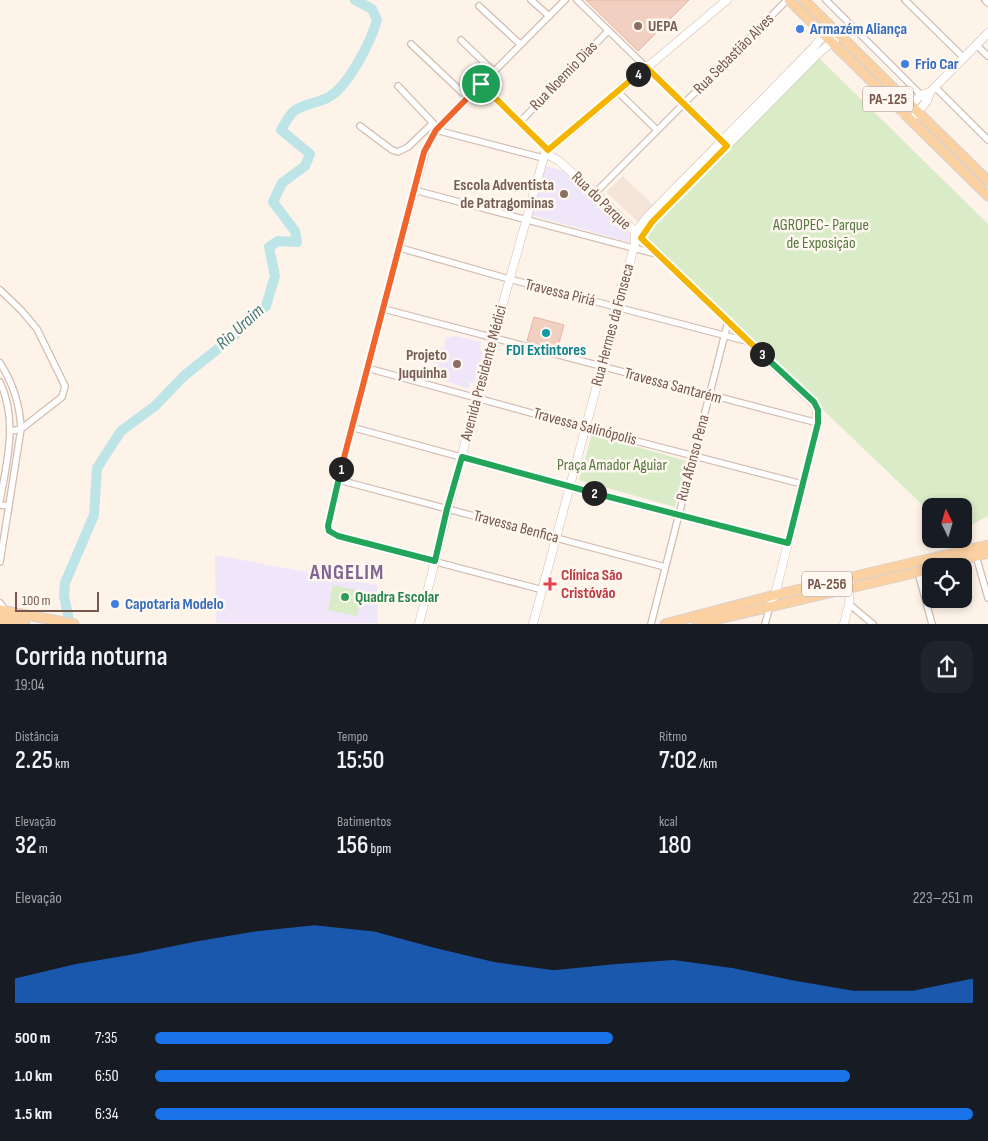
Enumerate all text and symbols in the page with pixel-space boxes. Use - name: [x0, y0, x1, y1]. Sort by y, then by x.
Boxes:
- street label: Rua Sebastião Alves: [690, 10, 778, 98]
- place label: UEPA: [648, 17, 678, 36]
- marker: UEPA: [632, 20, 644, 32]
- place label: Armazém Aliança: [809, 20, 907, 39]
- marker: Armazém Aliança: [794, 23, 806, 35]
- street label: Rua Noemio Dias: [526, 37, 602, 115]
- place label: Frio Car: [915, 55, 959, 74]
- marker: Frio Car: [899, 58, 911, 70]
- pin: 4: [626, 62, 650, 86]
- pin: [460, 63, 502, 105]
- text: 4: [635, 66, 642, 83]
- icon: arrive: [467, 70, 495, 98]
- road number: PA-125: [863, 86, 913, 112]
- street label: Rua do Parque: [567, 168, 635, 234]
- place label: Escola Adventista de Patragominas: [453, 176, 554, 213]
- marker: Escola Adventista de Patragominas: [558, 188, 570, 200]
- park label: AGROPEC- Parque de Exposição: [772, 216, 869, 253]
- street label: Rua Hermes da Fonseca: [587, 262, 639, 388]
- street label: Travessa Piriá: [523, 275, 597, 311]
- water label: Rio Uraim: [212, 300, 268, 354]
- street label: Avenida Presidente Médici: [457, 303, 511, 444]
- marker: FDI Extintores: [540, 327, 552, 339]
- place label: FDI Extintores: [506, 341, 586, 360]
- pin: 3: [750, 342, 774, 366]
- place label: Projeto Juquinha: [397, 346, 447, 383]
- text: 3: [759, 346, 766, 363]
- marker: Projeto Juquinha: [451, 358, 463, 370]
- street label: Travessa Santarém: [622, 364, 724, 408]
- street label: Travessa Salinópolis: [531, 404, 639, 450]
- street label: Rua Afonso Pena: [672, 413, 714, 503]
- pin: 1: [328, 456, 354, 482]
- park label: Praça Amador Aguiar: [557, 456, 667, 475]
- text: 1: [339, 461, 344, 478]
- pin: 2: [582, 480, 606, 506]
- text: 2: [591, 485, 598, 502]
- north arrow: [922, 498, 972, 548]
- map controls: [922, 498, 972, 608]
- street label: Travessa Benfica: [471, 506, 561, 548]
- button: locate: [922, 558, 972, 608]
- district label: ANGELIM: [309, 560, 384, 585]
- place label: Clínica São Cristóvão: [561, 566, 622, 603]
- road number: PA-256: [802, 572, 852, 596]
- marker: Clínica São Cristóvão: [543, 577, 557, 591]
- scale bar: [15, 588, 99, 612]
- place label: Quadra Escolar: [355, 588, 439, 607]
- marker: Quadra Escolar: [339, 591, 351, 603]
- text: 100 m: [22, 592, 51, 609]
- place label: Capotaria Modelo: [125, 595, 224, 614]
- marker: Capotaria Modelo: [109, 598, 121, 610]
- text: Corrida noturna: [15, 640, 168, 673]
- button: share: [921, 641, 973, 693]
- text: 19:04: [15, 676, 45, 695]
- text: Distância: [15, 728, 59, 745]
- text: Tempo: [337, 728, 368, 745]
- text: Ritmo: [659, 728, 687, 745]
- text: 2.25: [15, 745, 53, 776]
- text: 15:50: [337, 745, 384, 776]
- text: 7:02: [659, 745, 697, 776]
- text: km: [53, 755, 69, 772]
- text: /km: [697, 755, 717, 772]
- text: Elevação: [15, 813, 56, 830]
- text: Batimentos: [337, 813, 391, 830]
- text: kcal: [659, 813, 678, 830]
- text: 32: [15, 830, 37, 861]
- text: 156: [337, 830, 368, 861]
- text: 180: [659, 830, 691, 861]
- text: m: [37, 840, 48, 857]
- text: bpm: [368, 840, 391, 857]
- text: Elevação: [15, 889, 62, 908]
- text: 223–251 m: [913, 889, 973, 908]
- text: 500 m: [15, 1029, 50, 1048]
- text: 7:35: [95, 1029, 117, 1048]
- text: 1.0 km: [15, 1067, 52, 1086]
- text: 6:50: [95, 1067, 119, 1086]
- text: 1.5 km: [15, 1105, 52, 1124]
- text: 6:34: [95, 1105, 118, 1124]

